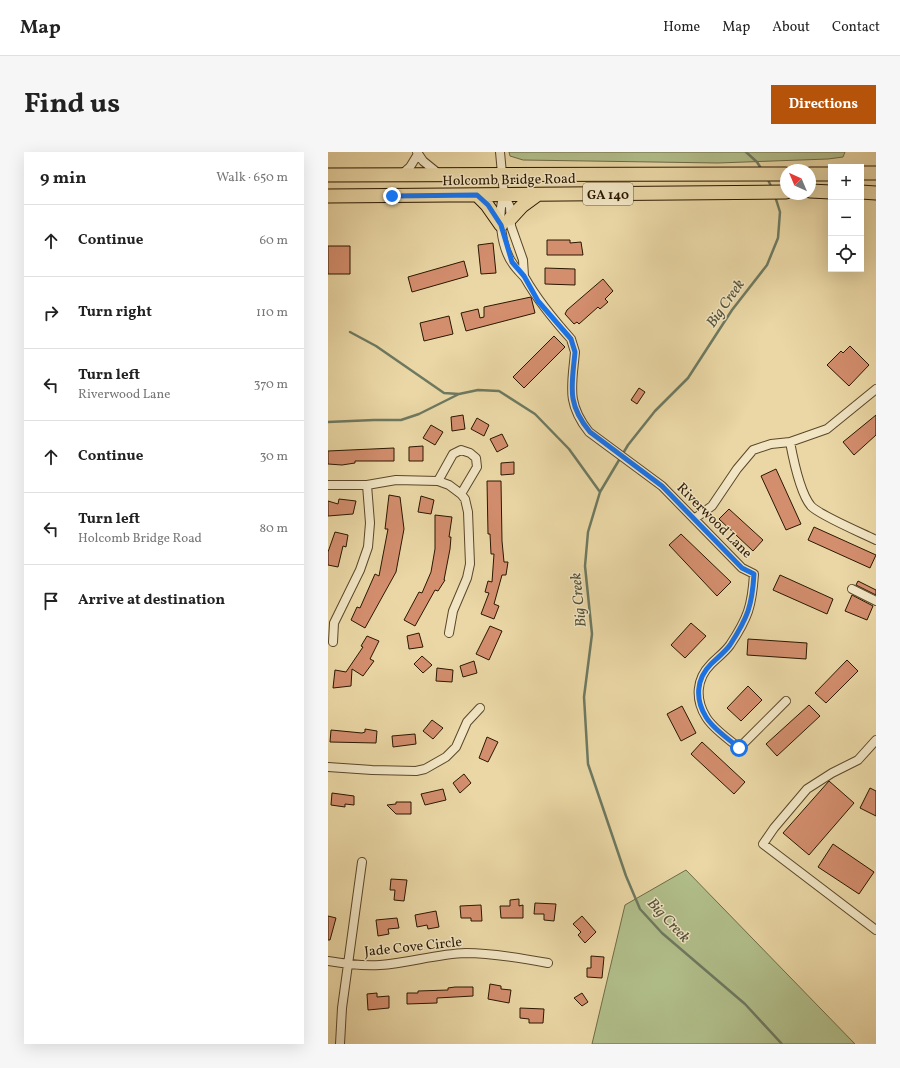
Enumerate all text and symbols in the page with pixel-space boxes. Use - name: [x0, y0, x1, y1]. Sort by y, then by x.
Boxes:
- text: Map: [20, 15, 61, 41]
- text: Home: [663, 18, 700, 37]
- text: Map: [722, 18, 750, 37]
- text: About: [772, 18, 810, 37]
- text: Contact: [832, 18, 880, 37]
- text: Find us: [24, 85, 120, 124]
- button: Directions: [771, 85, 876, 124]
- north arrow: [780, 164, 816, 200]
- map controls: [828, 164, 864, 272]
- button: +: [828, 164, 864, 200]
- text: 9 min: [40, 167, 86, 190]
- text: Walk · 650 m: [216, 169, 288, 187]
- street label: Holcomb Bridge Road: [442, 170, 576, 191]
- road number: GA 140: [583, 183, 633, 205]
- route end: [383, 187, 401, 205]
- button: −: [828, 200, 864, 236]
- icon: ahead: [40, 230, 62, 252]
- text: Continue: [78, 230, 143, 251]
- text: 60 m: [260, 232, 288, 250]
- button: locate: [828, 236, 864, 272]
- water label: Big Creek: [702, 275, 751, 332]
- icon: right: [40, 302, 62, 324]
- text: Turn right: [78, 302, 152, 323]
- text: 110 m: [256, 304, 288, 322]
- text: Turn left: [78, 365, 140, 386]
- icon: left: [40, 374, 62, 396]
- text: 370 m: [254, 376, 288, 394]
- text: Riverwood Lane: [78, 386, 171, 404]
- icon: ahead: [40, 446, 62, 468]
- text: Continue: [78, 446, 143, 467]
- text: 30 m: [260, 448, 288, 466]
- street label: Riverwood Lane: [672, 479, 756, 563]
- text: Turn left: [78, 509, 140, 530]
- icon: left: [40, 518, 62, 540]
- text: 80 m: [259, 520, 288, 538]
- text: Holcomb Bridge Road: [78, 530, 202, 548]
- water label: Big Creek: [566, 572, 593, 628]
- icon: arrive: [40, 590, 62, 612]
- text: Arrive at destination: [78, 590, 225, 611]
- route start: [730, 739, 748, 757]
- water label: Big Creek: [642, 894, 694, 948]
- street label: Jade Cove Circle: [363, 933, 463, 962]

